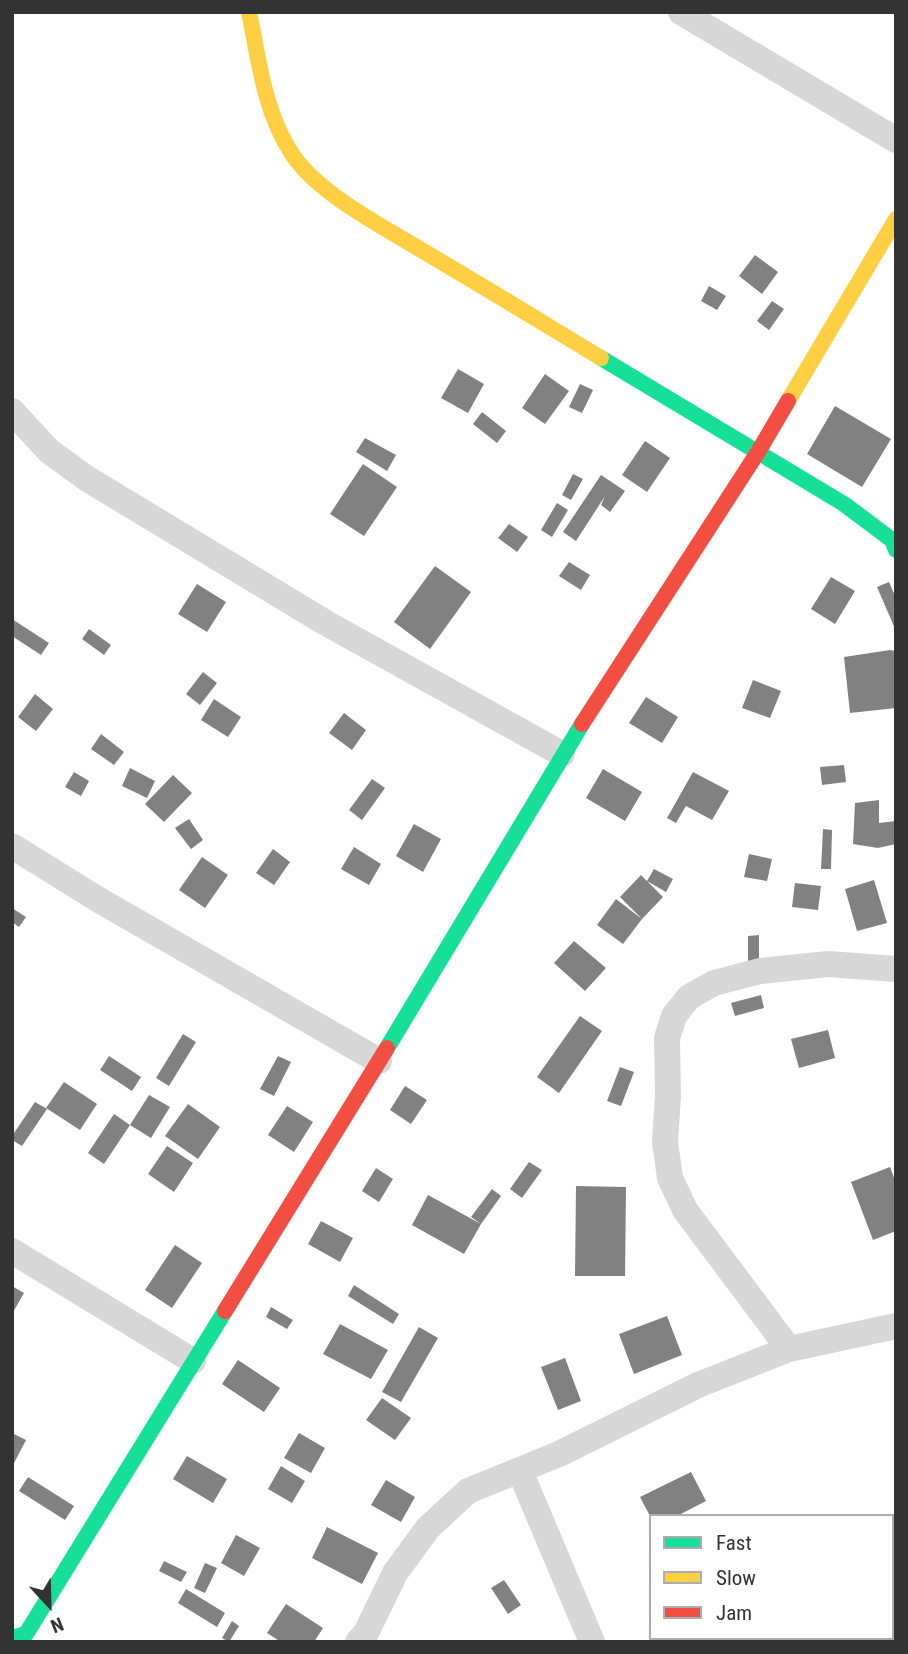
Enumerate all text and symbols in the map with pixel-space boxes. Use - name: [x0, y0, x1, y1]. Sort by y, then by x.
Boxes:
- legend: [649, 1514, 894, 1640]
- text: Fast: [716, 1531, 752, 1555]
- text: Slow: [716, 1566, 756, 1590]
- north arrow: [14, 1570, 84, 1640]
- text: Jam: [716, 1601, 752, 1625]
- text: N: [47, 1612, 67, 1638]

